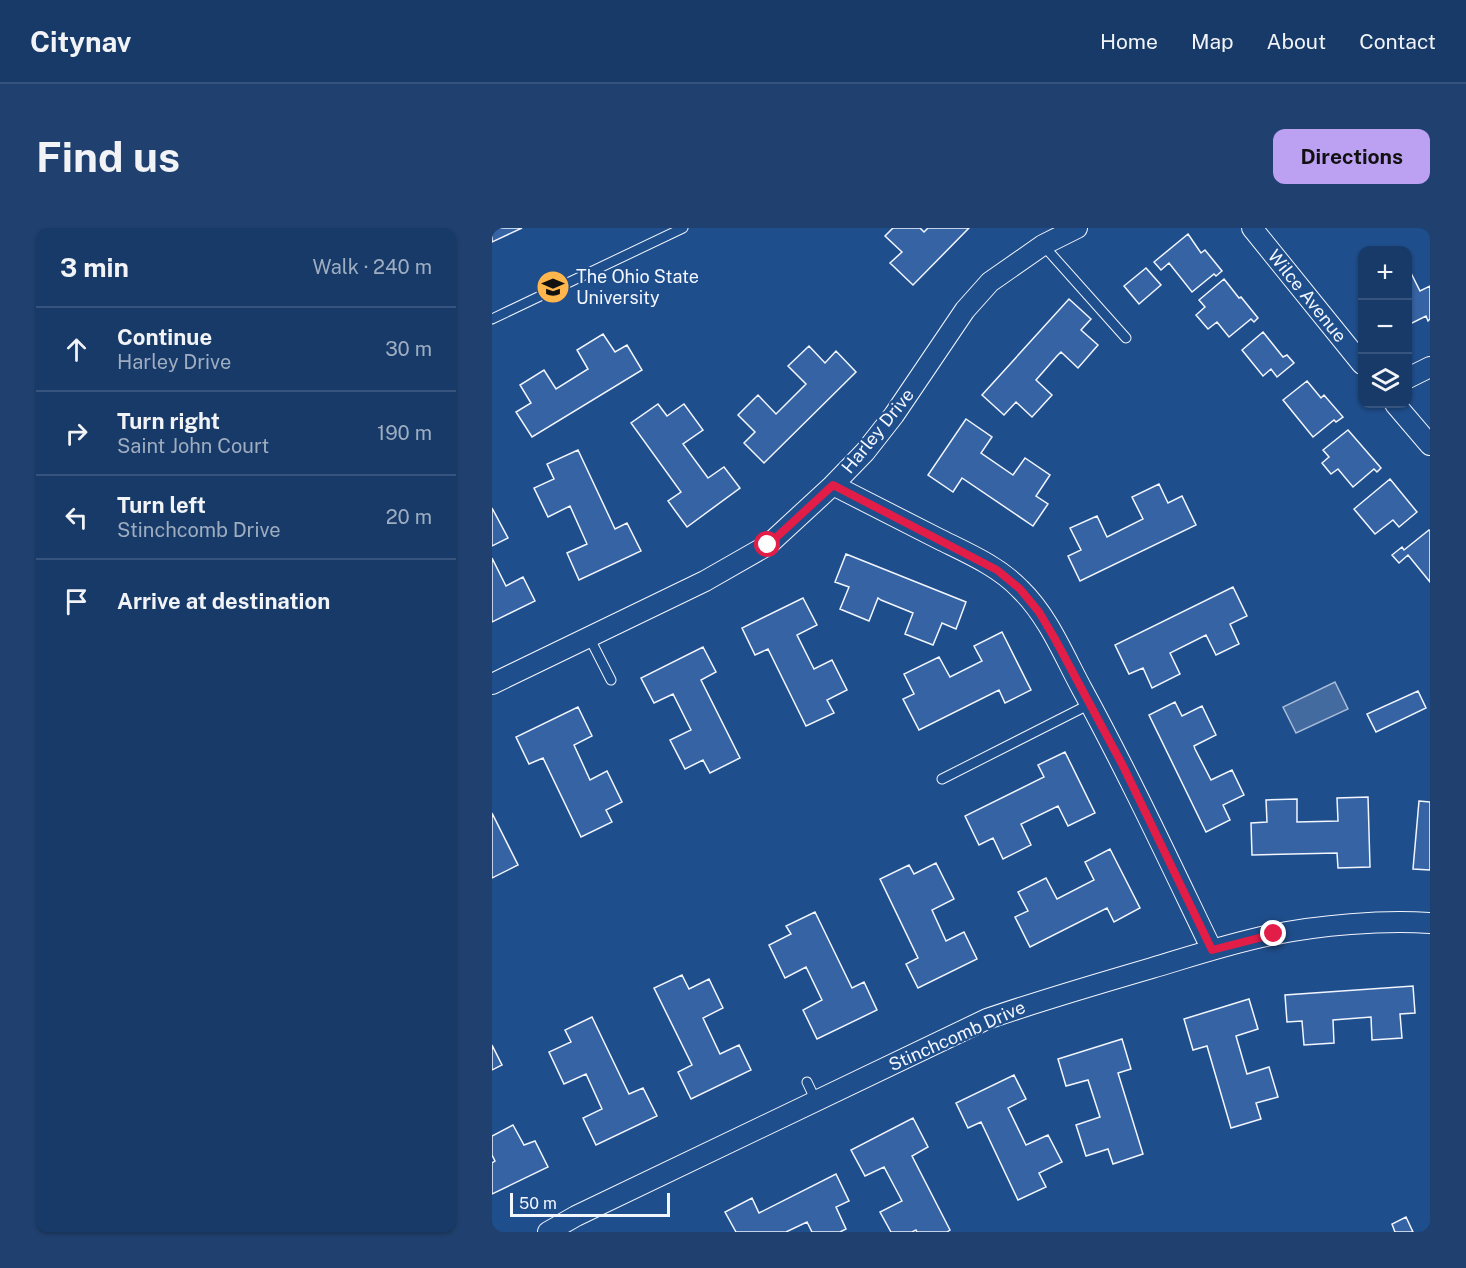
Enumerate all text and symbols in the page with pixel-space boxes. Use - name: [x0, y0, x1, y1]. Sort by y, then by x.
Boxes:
- text: Citynav: [30, 25, 131, 58]
- text: Home: [1100, 29, 1158, 54]
- text: Map: [1191, 29, 1234, 54]
- text: About: [1267, 29, 1326, 54]
- text: Contact: [1359, 29, 1436, 54]
- button: Directions: [1273, 129, 1430, 184]
- text: Find us: [36, 132, 180, 181]
- street label: Wilce Avenue: [1264, 245, 1351, 346]
- map controls: [1358, 246, 1412, 408]
- button: +: [1358, 246, 1412, 300]
- text: 3 min: [60, 252, 129, 283]
- text: Walk · 240 m: [312, 255, 432, 279]
- place label: The Ohio State University: [576, 266, 699, 308]
- school or university icon: The Ohio State University: [535, 269, 571, 305]
- button: −: [1358, 300, 1412, 354]
- text: Continue: [117, 324, 212, 350]
- icon: ahead: [60, 333, 93, 366]
- text: 30 m: [385, 337, 432, 361]
- text: Harley Drive: [117, 350, 231, 374]
- button: layers: [1358, 354, 1412, 408]
- street label: Harley Drive: [837, 384, 918, 477]
- text: Turn right: [117, 408, 220, 434]
- icon: right: [60, 417, 93, 450]
- text: 190 m: [377, 421, 432, 445]
- text: Saint John Court: [117, 434, 269, 458]
- text: Turn left: [117, 492, 206, 518]
- icon: left: [60, 501, 93, 534]
- text: 20 m: [386, 505, 432, 529]
- text: Stinchcomb Drive: [117, 518, 281, 542]
- route start: [754, 531, 780, 557]
- icon: arrive: [60, 585, 93, 618]
- text: Arrive at destination: [117, 588, 330, 614]
- route end: [1260, 920, 1286, 946]
- street label: Stinchcomb Drive: [885, 996, 1028, 1075]
- scale bar: [510, 1190, 670, 1218]
- text: 50 m: [519, 1194, 557, 1213]

